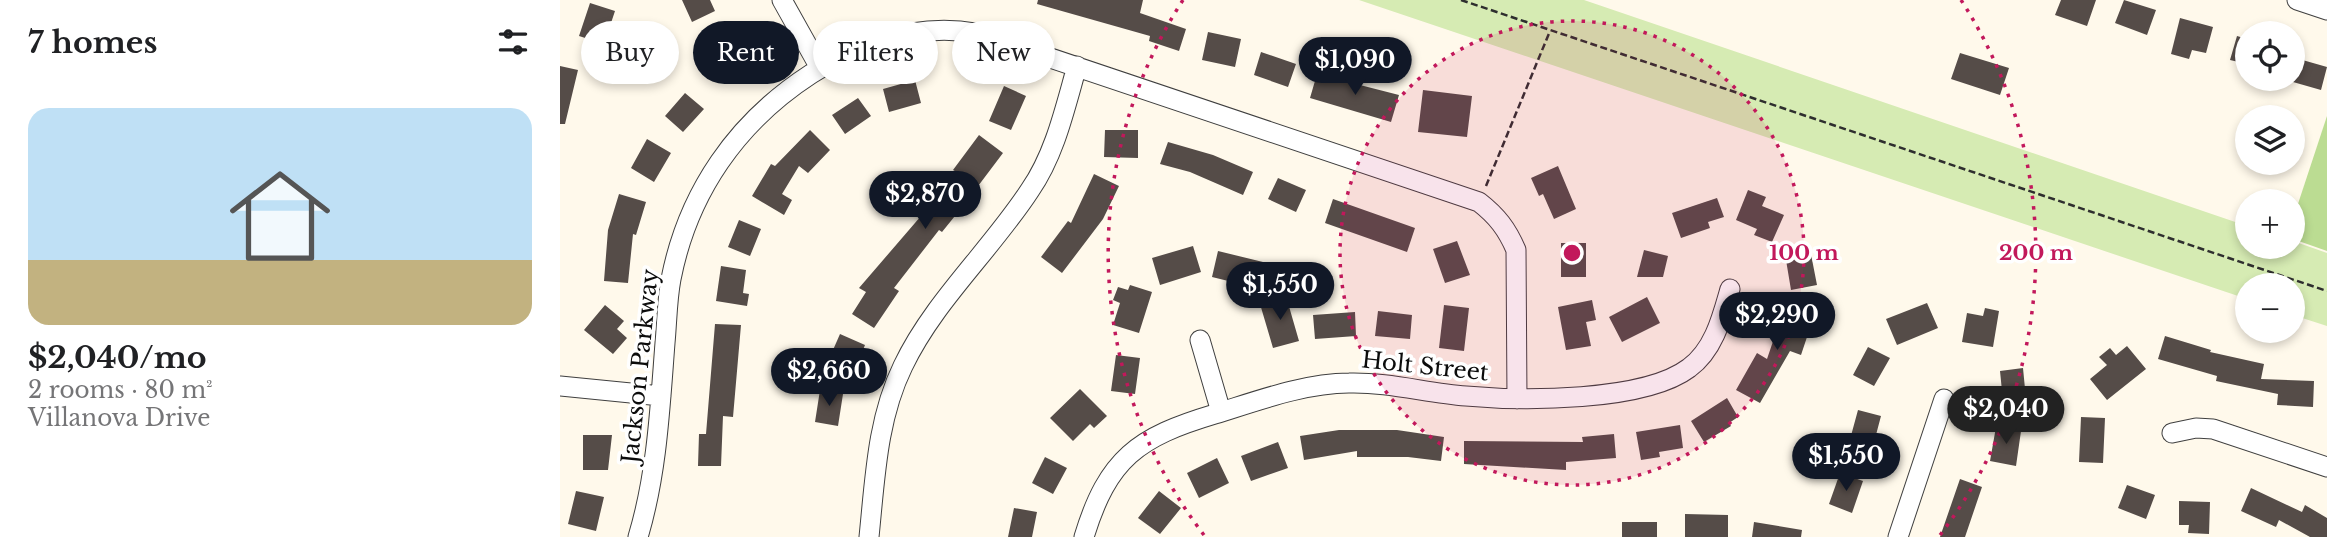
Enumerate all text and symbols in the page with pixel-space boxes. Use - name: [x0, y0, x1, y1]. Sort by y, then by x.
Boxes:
- chip: Buy: [581, 21, 679, 84]
- chip: Rent: [693, 21, 799, 84]
- chip: Filters: [813, 21, 938, 84]
- chip: New: [952, 21, 1055, 84]
- map controls: [2235, 21, 2305, 343]
- button: locate: [2235, 21, 2305, 91]
- icon: filters: [494, 23, 532, 61]
- text: 7 homes: [28, 24, 157, 61]
- pin: $1,090: [1298, 38, 1412, 97]
- text: $1,090: [1315, 46, 1395, 74]
- button: layers: [2235, 105, 2305, 175]
- icon: home: [217, 153, 343, 279]
- pin: $2,870: [868, 172, 982, 231]
- text: $2,870: [885, 180, 965, 208]
- button: +: [2235, 189, 2305, 259]
- text: 100 m: [1769, 240, 1839, 266]
- text: 200 m: [1999, 240, 2073, 266]
- centre of rings: [1560, 241, 1584, 265]
- pin: $1,550: [1223, 262, 1337, 322]
- street label: Jackson Parkway: [616, 267, 664, 468]
- text: $1,550: [1242, 271, 1318, 299]
- button: −: [2235, 273, 2305, 343]
- pin: $2,290: [1720, 292, 1834, 352]
- text: $2,290: [1735, 301, 1819, 329]
- text: $2,040/mo: [28, 339, 207, 376]
- street label: Holt Street: [1360, 345, 1490, 387]
- pin: $2,660: [772, 348, 886, 408]
- text: $2,660: [787, 357, 871, 385]
- text: 2 rooms · 80 m²: [28, 376, 213, 404]
- pin: $2,040: [1949, 386, 2063, 446]
- text: $2,040: [1963, 395, 2049, 423]
- text: Villanova Drive: [28, 404, 210, 432]
- pin: $1,550: [1789, 434, 1903, 493]
- text: $1,550: [1808, 442, 1884, 470]

